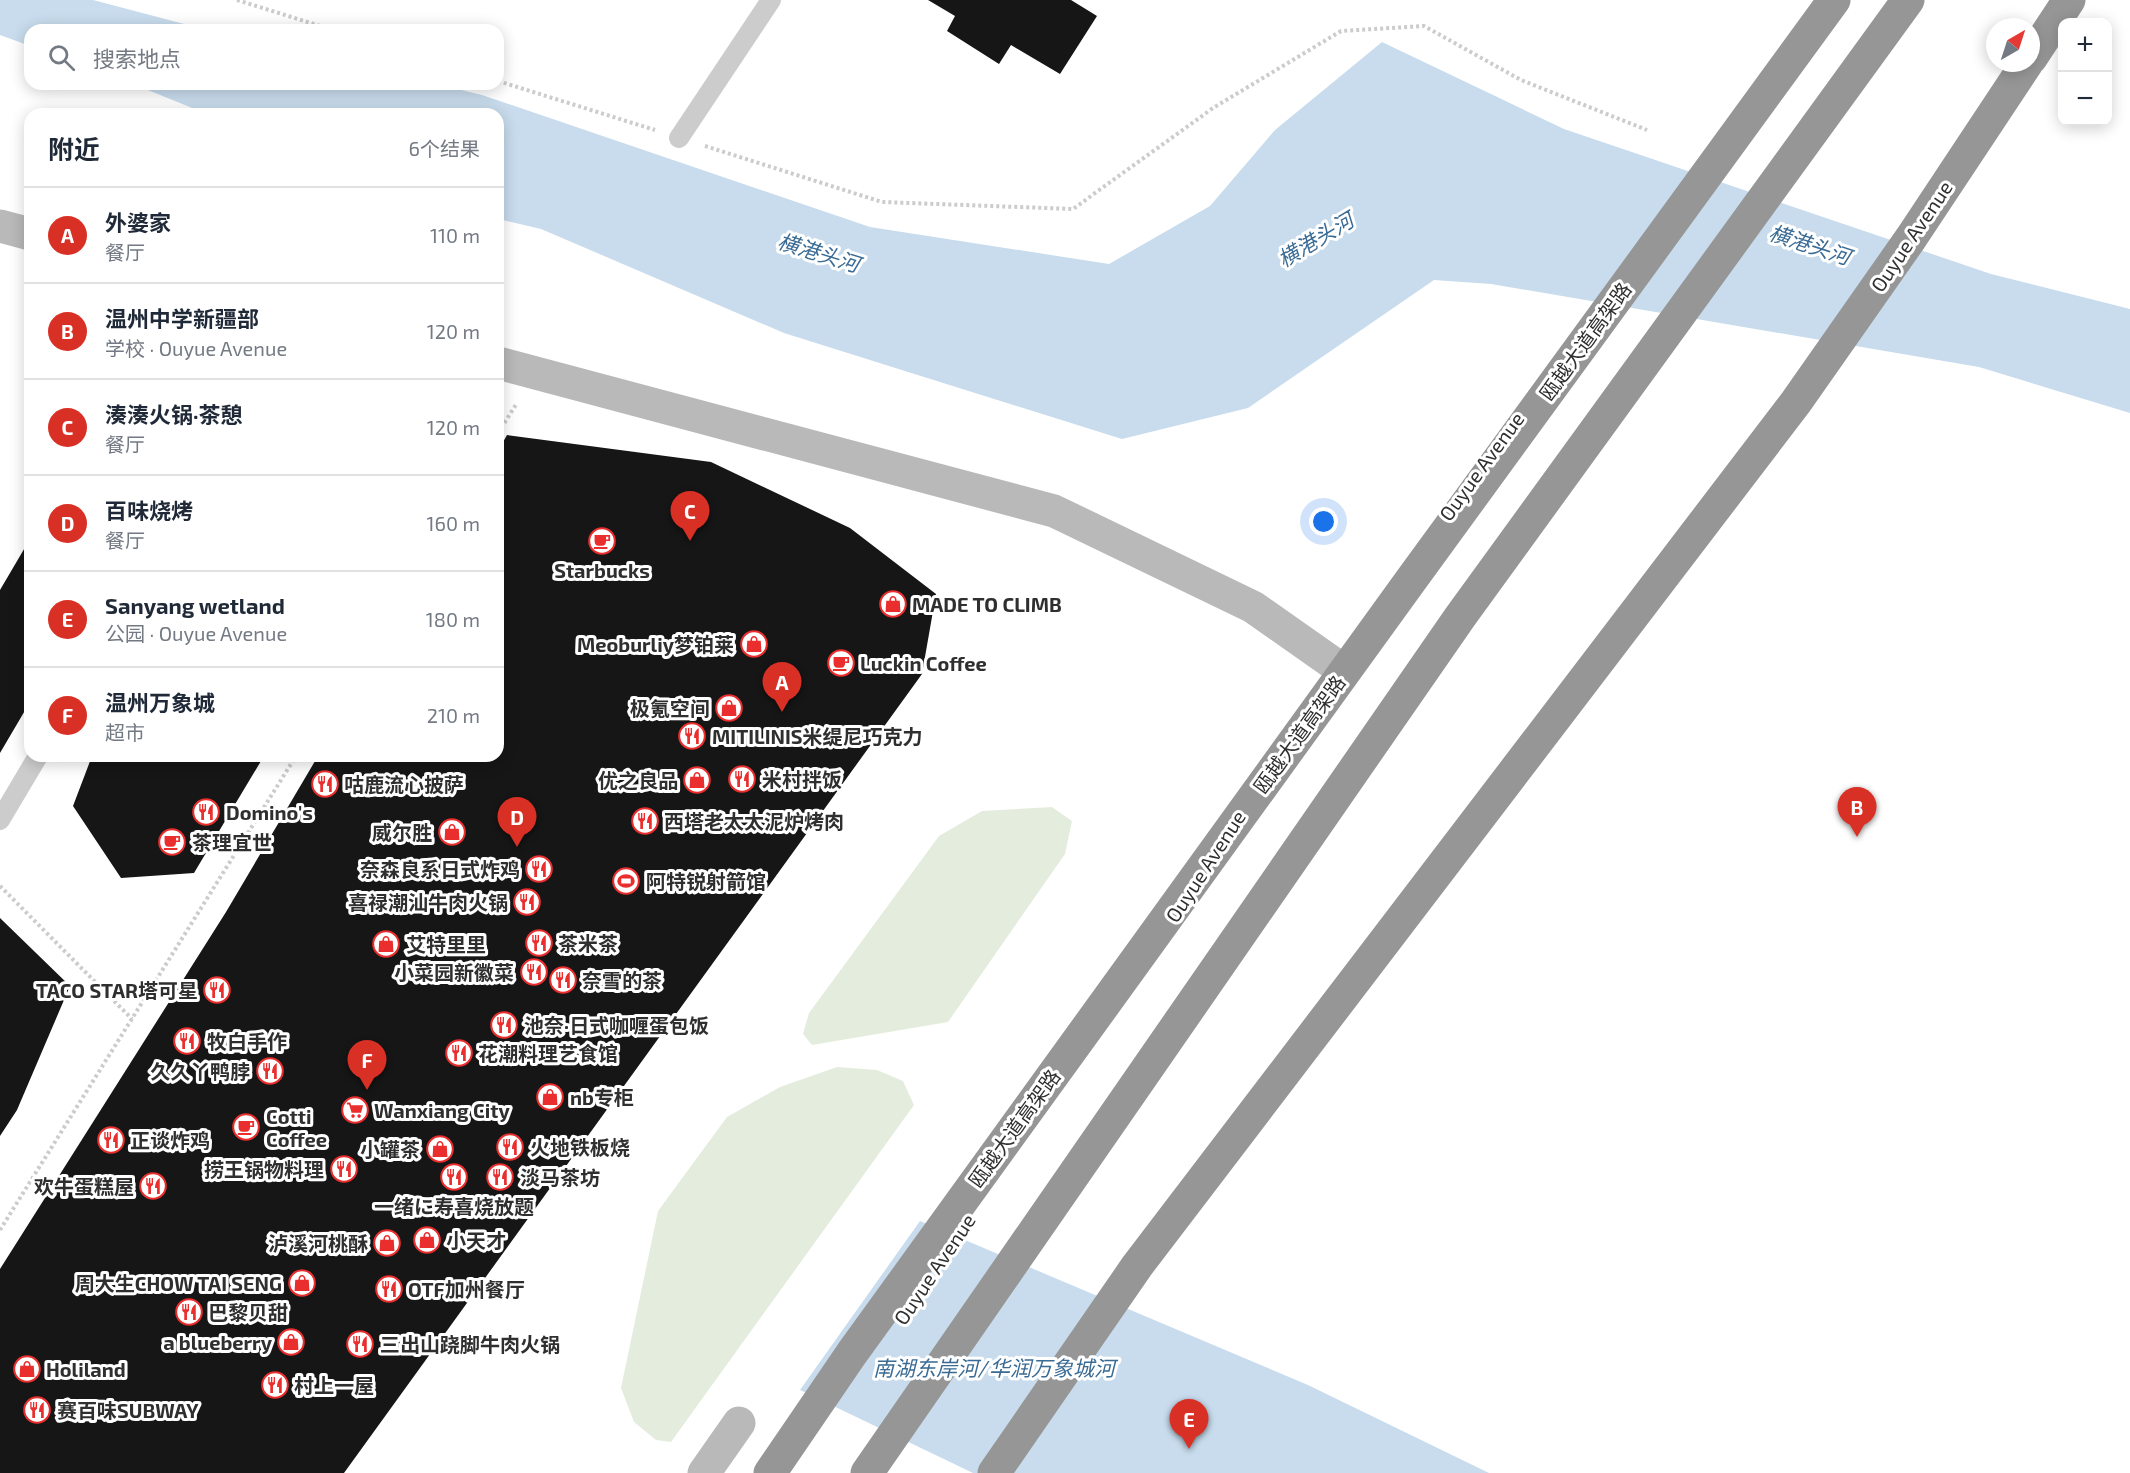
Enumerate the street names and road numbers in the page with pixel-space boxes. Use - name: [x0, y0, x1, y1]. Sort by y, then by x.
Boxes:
- street label: Ouyue Avenue: [1865, 176, 1957, 296]
- street label: 瓯越大道高架路: [1534, 277, 1636, 405]
- street label: Ouyue Avenue: [1434, 407, 1528, 525]
- street label: 瓯越大道高架路: [1248, 670, 1350, 798]
- street label: Ouyue Avenue: [1160, 806, 1250, 926]
- street label: 瓯越大道高架路: [963, 1064, 1065, 1192]
- street label: Ouyue Avenue: [888, 1209, 980, 1329]

